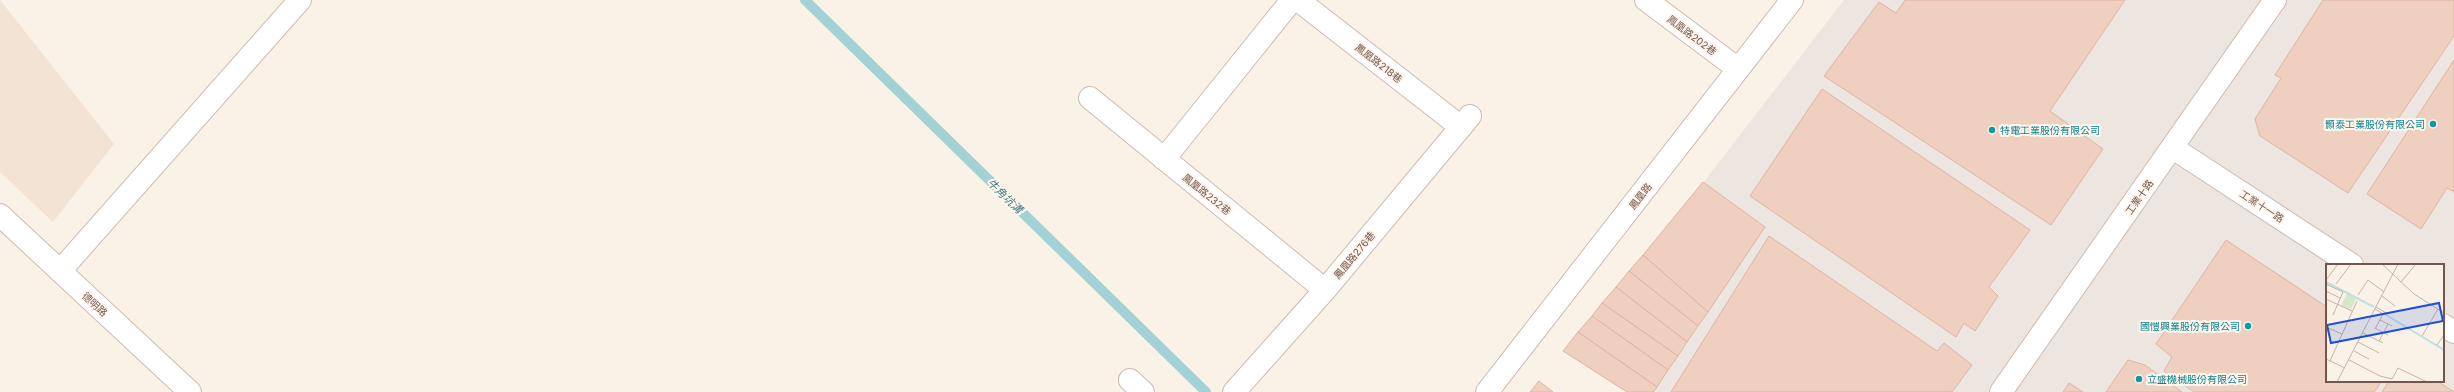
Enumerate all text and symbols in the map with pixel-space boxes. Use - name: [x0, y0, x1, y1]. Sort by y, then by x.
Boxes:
- street label: 鳳凰路202巷: [1665, 13, 1719, 57]
- street label: 鳳凰路218巷: [1353, 41, 1405, 85]
- place label: 顥泰工業股份有限公司: [2325, 118, 2425, 130]
- marker: 顥泰工業股份有限公司: [2428, 119, 2438, 129]
- place label: 特電工業股份有限公司: [2000, 124, 2100, 136]
- marker: 特電工業股份有限公司: [1987, 125, 1997, 135]
- street label: 鳳凰路232巷: [1181, 171, 1233, 217]
- water label: 牛角坑溝: [984, 176, 1027, 218]
- street label: 工業十路: [2123, 177, 2155, 217]
- street label: 鳳凰路: [1626, 180, 1654, 212]
- street label: 工業十一路: [2238, 187, 2286, 225]
- street label: 鳳凰路276巷: [1331, 229, 1377, 281]
- inset map: [2326, 264, 2444, 382]
- street label: 德明路: [80, 289, 110, 319]
- place label: 國愷興業股份有限公司: [2140, 320, 2240, 332]
- marker: 國愷興業股份有限公司: [2243, 321, 2253, 331]
- place label: 立盛機械股份有限公司: [2147, 373, 2247, 385]
- marker: 立盛機械股份有限公司: [2134, 374, 2144, 384]

